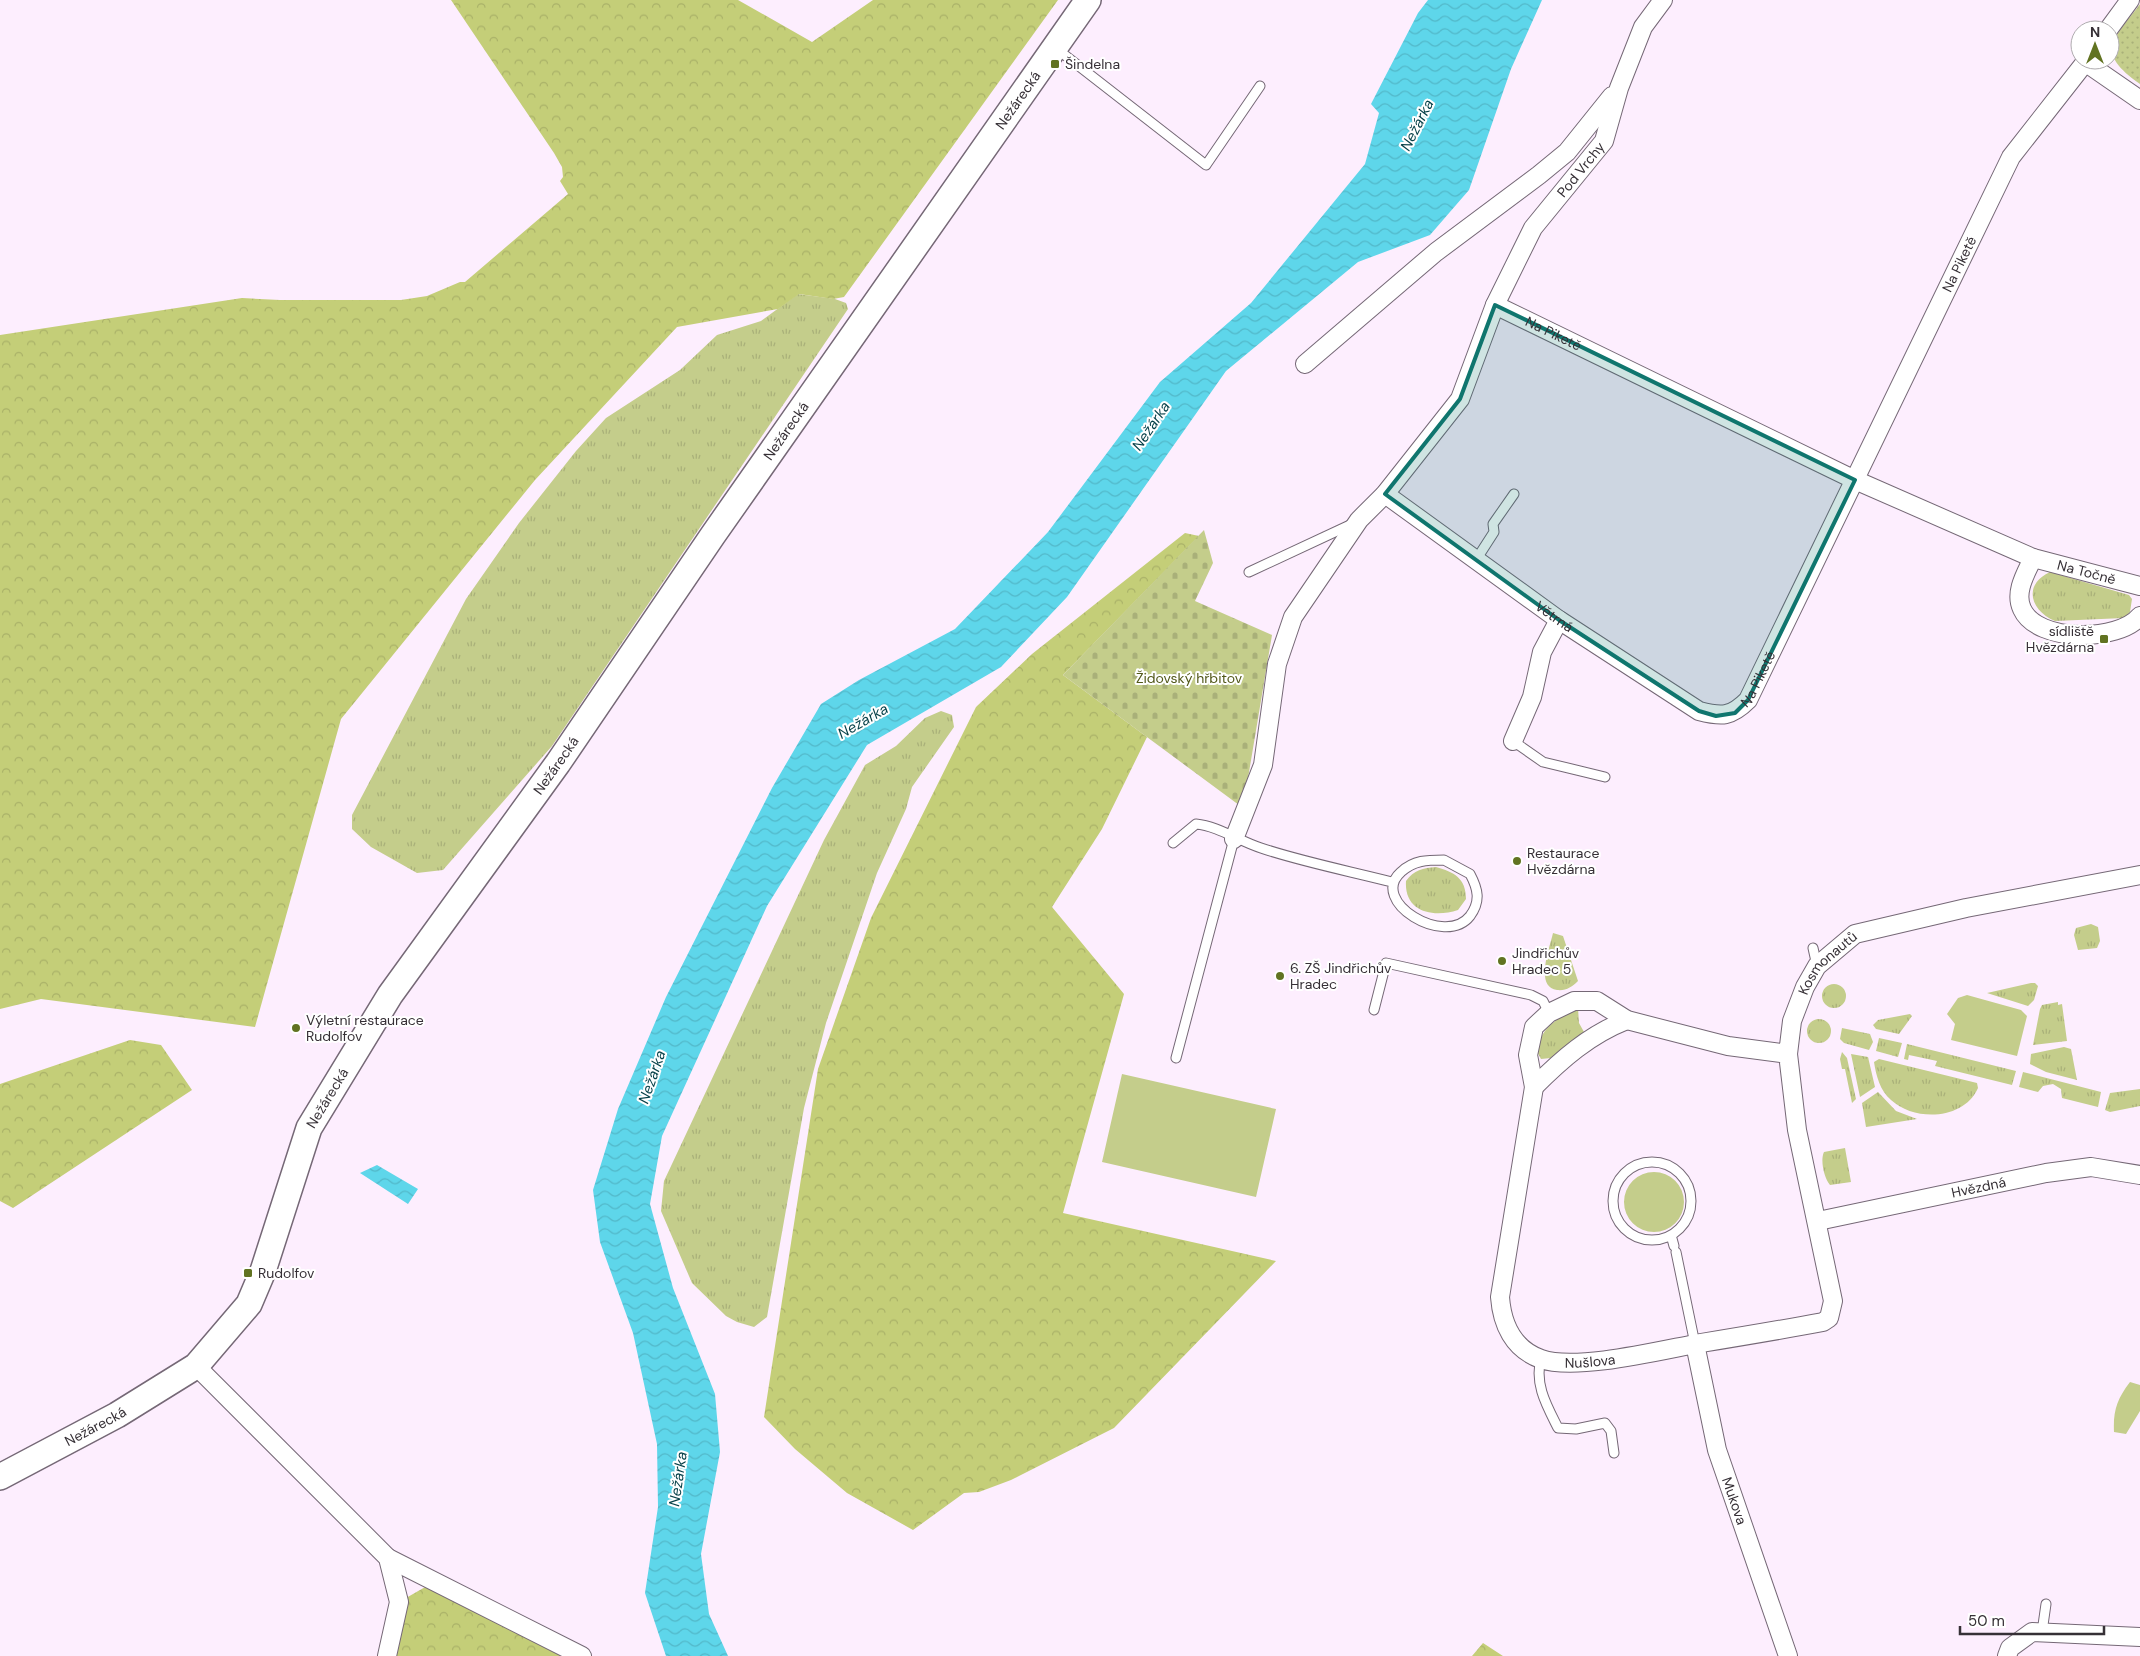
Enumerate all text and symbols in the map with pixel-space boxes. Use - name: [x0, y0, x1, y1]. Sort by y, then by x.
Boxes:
- north arrow: [2070, 20, 2120, 70]
- text: N: [2090, 23, 2100, 41]
- place label: Šindelna: [1065, 55, 1120, 73]
- marker: Šindelna: [1049, 58, 1061, 70]
- street label: Nežárecká: [991, 67, 1045, 133]
- water label: Nežárka: [1396, 96, 1438, 154]
- street label: Pod Vrchy: [1553, 138, 1609, 201]
- street label: Na Piketě: [1938, 233, 1980, 295]
- street label: Na Piketě: [1523, 312, 1584, 355]
- water label: Nežárka: [1127, 397, 1175, 455]
- street label: Nežárecká: [759, 398, 813, 464]
- street label: Na Točně: [2055, 556, 2118, 588]
- street label: Větrná: [1532, 597, 1577, 636]
- place label: sídliště Hvězdárna: [2026, 622, 2094, 656]
- marker: sídliště Hvězdárna: [2098, 633, 2110, 645]
- street label: Na Piketě: [1737, 648, 1779, 711]
- park label: Židovský hřbitov: [1136, 669, 1243, 687]
- water label: Nežárka: [834, 698, 892, 744]
- street label: Nežárecká: [529, 733, 583, 798]
- place label: Restaurace Hvězdárna: [1527, 844, 1599, 878]
- marker: Restaurace Hvězdárna: [1511, 855, 1523, 867]
- street label: Kosmonautů: [1794, 927, 1861, 997]
- place label: Jindřichův Hradec 5: [1512, 944, 1580, 978]
- marker: Jindřichův Hradec 5: [1496, 955, 1508, 967]
- place label: 6. ZŠ Jindřichův Hradec: [1290, 959, 1392, 993]
- marker: 6. ZŠ Jindřichův Hradec: [1274, 970, 1286, 982]
- place label: Výletní restaurace Rudolfov: [306, 1011, 424, 1045]
- marker: Výletní restaurace Rudolfov: [290, 1022, 302, 1034]
- water label: Nežárka: [634, 1048, 670, 1106]
- street label: Nežárecká: [302, 1065, 352, 1131]
- street label: Hvězdná: [1950, 1173, 2007, 1202]
- place label: Rudolfov: [258, 1264, 315, 1282]
- marker: Rudolfov: [242, 1267, 254, 1279]
- street label: Nušlova: [1565, 1350, 1616, 1372]
- street label: Nežárecká: [62, 1403, 130, 1450]
- water label: Nežárka: [664, 1450, 692, 1508]
- street label: Mukova: [1718, 1475, 1751, 1527]
- scale bar: [1960, 1604, 2104, 1636]
- text: 50 m: [1968, 1611, 2005, 1631]

